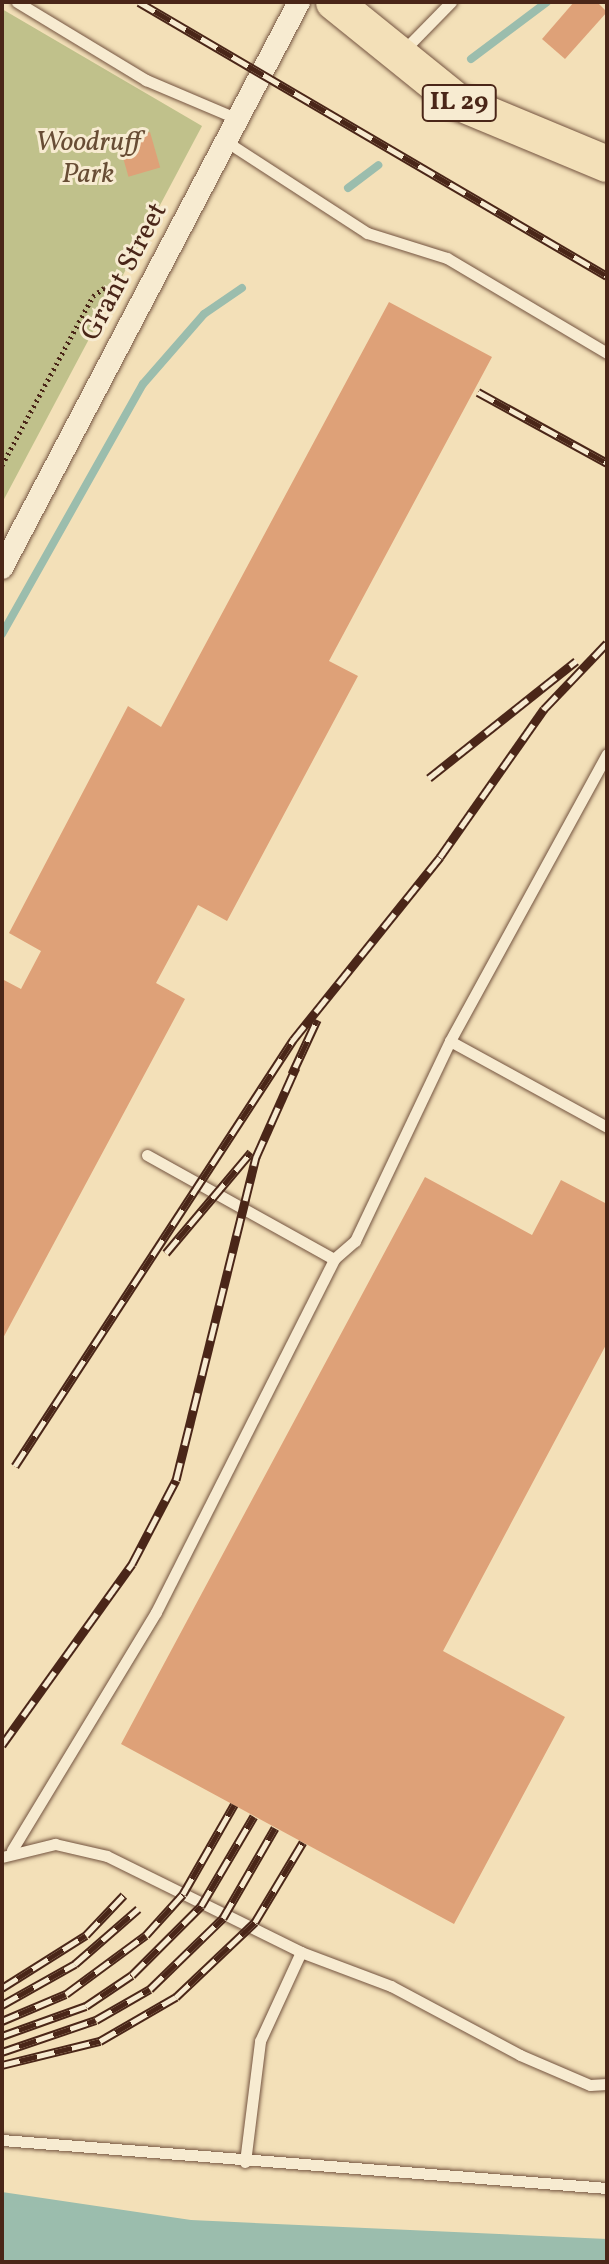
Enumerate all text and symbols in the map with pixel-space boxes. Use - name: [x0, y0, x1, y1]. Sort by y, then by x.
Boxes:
- road number: IL 29: [421, 81, 497, 125]
- park label: Woodruff Park: [35, 126, 141, 192]
- street label: Grant Street: [75, 197, 175, 347]

